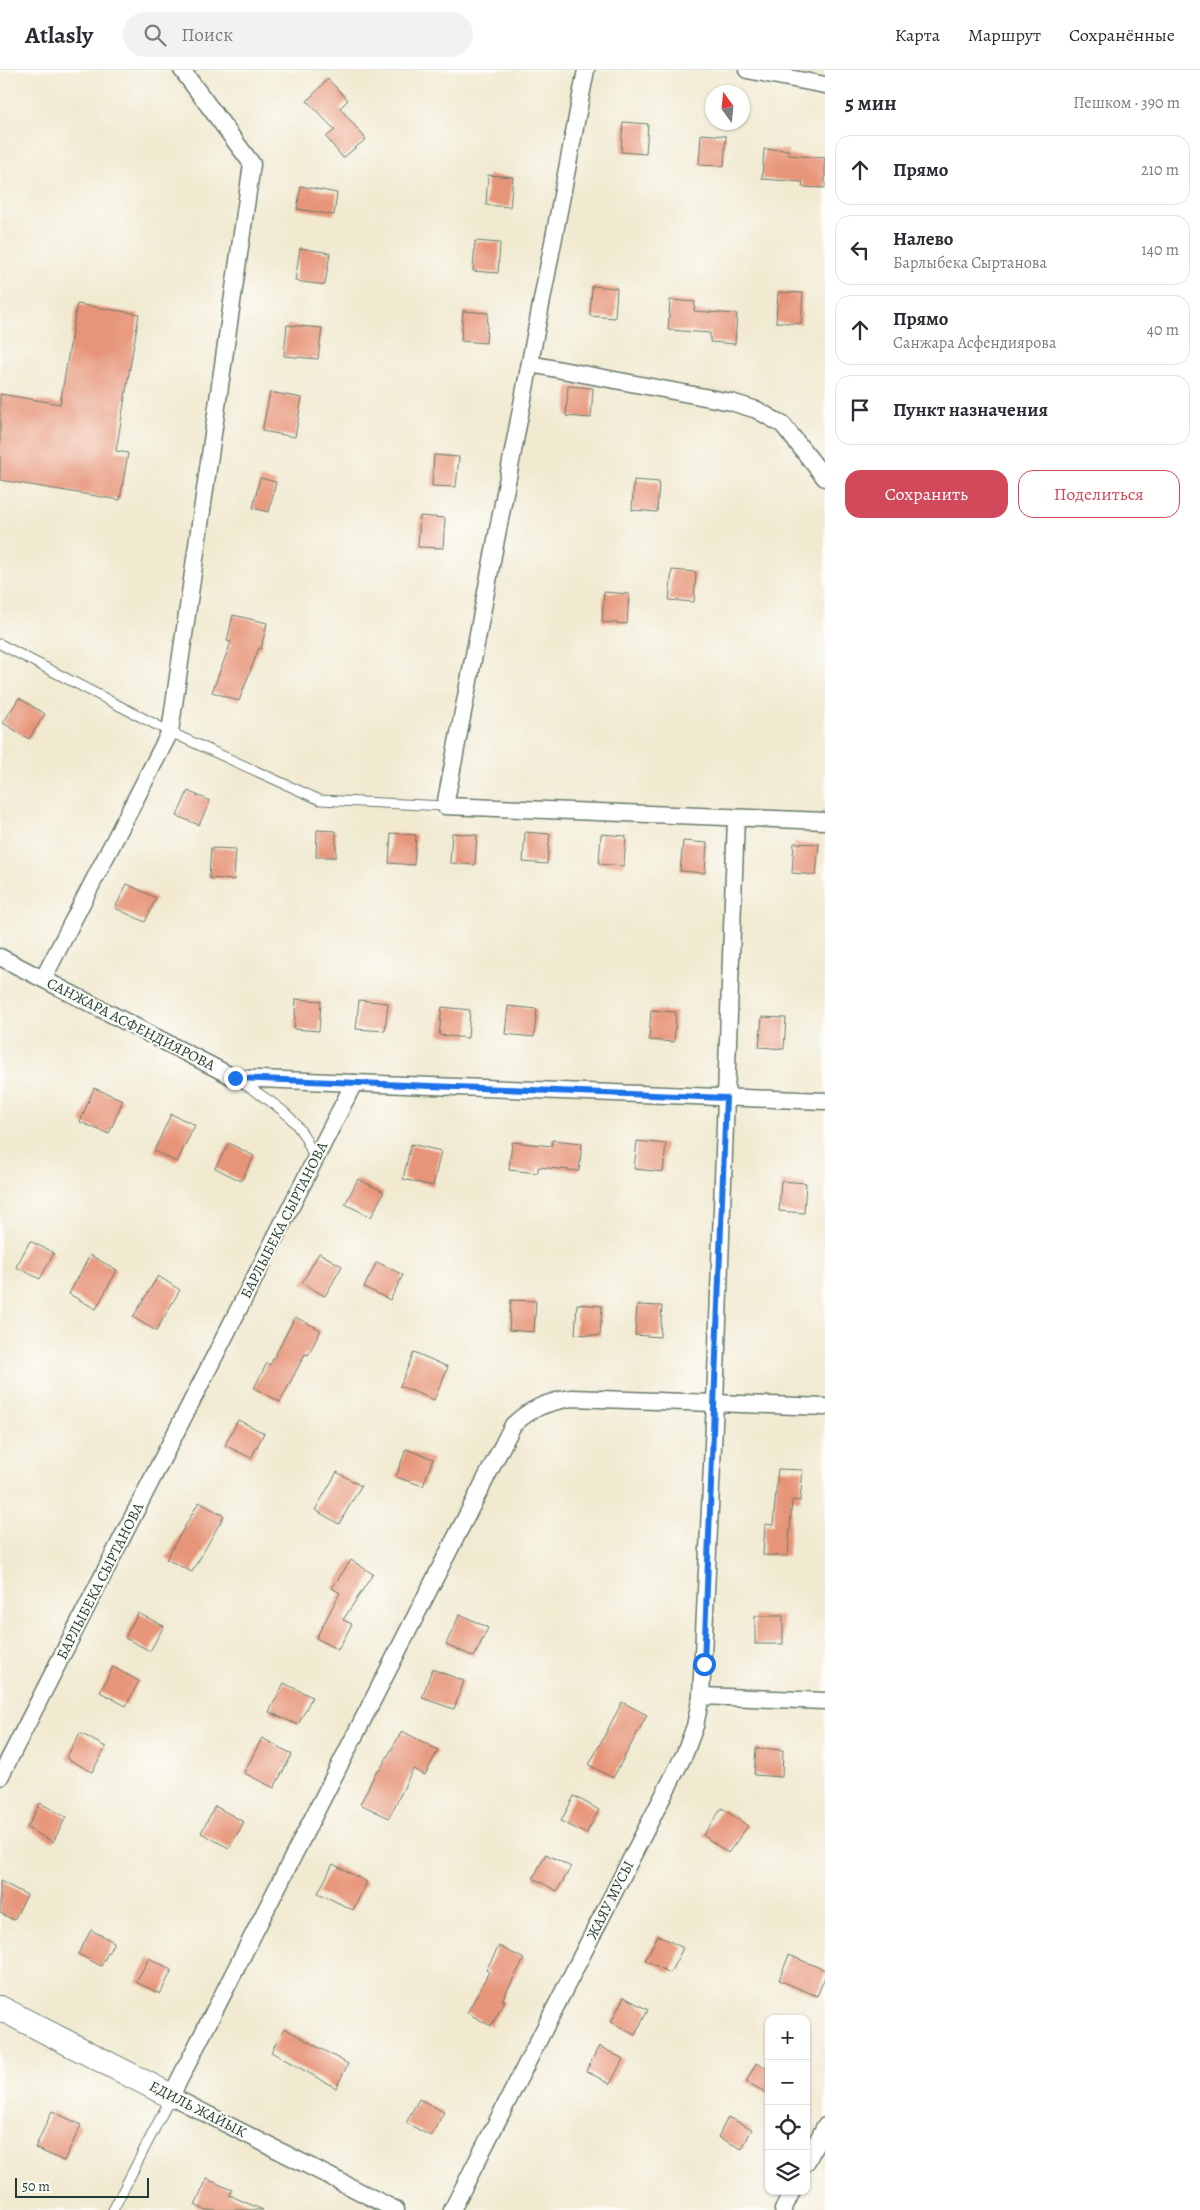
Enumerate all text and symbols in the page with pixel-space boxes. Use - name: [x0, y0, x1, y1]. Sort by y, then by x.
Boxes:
- search box: [123, 12, 473, 57]
- text: Atlasly: [25, 19, 93, 51]
- icon: search: [141, 21, 169, 49]
- text: Поиск: [181, 22, 233, 48]
- text: Карта: [895, 23, 940, 47]
- text: Маршрут: [968, 23, 1041, 47]
- text: Сохранённые: [1069, 23, 1175, 47]
- north arrow: [705, 85, 750, 130]
- text: 5 мин: [845, 89, 897, 117]
- text: Пешком · 390 m: [1073, 92, 1180, 114]
- icon: ahead: [846, 156, 874, 184]
- text: Прямо: [893, 157, 948, 183]
- text: 210 m: [1141, 159, 1179, 181]
- text: Налево: [893, 226, 953, 252]
- icon: left: [846, 236, 874, 264]
- text: 140 m: [1141, 239, 1179, 261]
- text: Барлыбека Сыртанова: [893, 252, 1047, 274]
- text: Прямо: [893, 306, 948, 332]
- icon: ahead: [846, 316, 874, 344]
- text: 40 m: [1147, 319, 1179, 341]
- text: Санжара Асфендиярова: [893, 332, 1056, 354]
- icon: arrive: [846, 396, 874, 424]
- text: Пункт назначения: [893, 397, 1048, 423]
- button: Сохранить: [845, 470, 1008, 518]
- button: Поделиться: [1018, 470, 1180, 518]
- street label: САНЖАРА АСФЕНДИЯРОВА: [43, 973, 219, 1075]
- route end: [224, 1067, 247, 1090]
- street label: БАРЛЫБЕКА СЫРТАНОВА: [236, 1138, 332, 1302]
- street label: БАРЛЫБЕКА СЫРТАНОВА: [52, 1499, 148, 1663]
- route start: [693, 1653, 716, 1676]
- street label: ЖАЯУ МУСЫ: [582, 1857, 638, 1943]
- map controls: [765, 2015, 810, 2195]
- button: +: [765, 2015, 810, 2060]
- button: −: [765, 2060, 810, 2105]
- street label: ЕДИЛЬ ЖАЙЫК: [146, 2076, 250, 2142]
- button: locate: [765, 2105, 810, 2150]
- button: layers: [765, 2150, 810, 2195]
- scale bar: [15, 2175, 149, 2198]
- text: 50 m: [22, 2177, 50, 2196]

